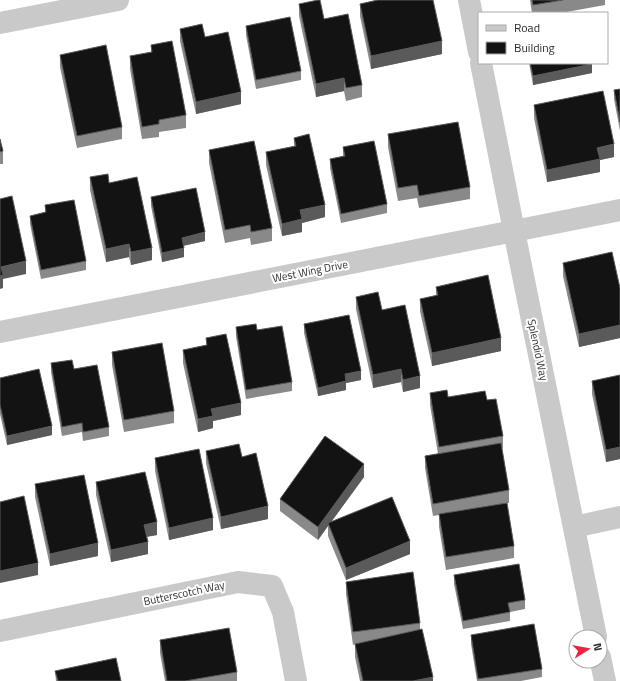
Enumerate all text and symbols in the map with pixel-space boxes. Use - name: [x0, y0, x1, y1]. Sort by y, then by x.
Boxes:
- legend: [478, 12, 608, 64]
- text: Road: [514, 18, 540, 37]
- text: Building: [514, 38, 555, 57]
- street label: West Wing Drive: [271, 256, 350, 286]
- street label: Splendid Way: [524, 318, 552, 383]
- street label: Butterscotch Way: [142, 576, 227, 609]
- north arrow: [568, 629, 608, 669]
- text: N: [589, 642, 606, 652]

